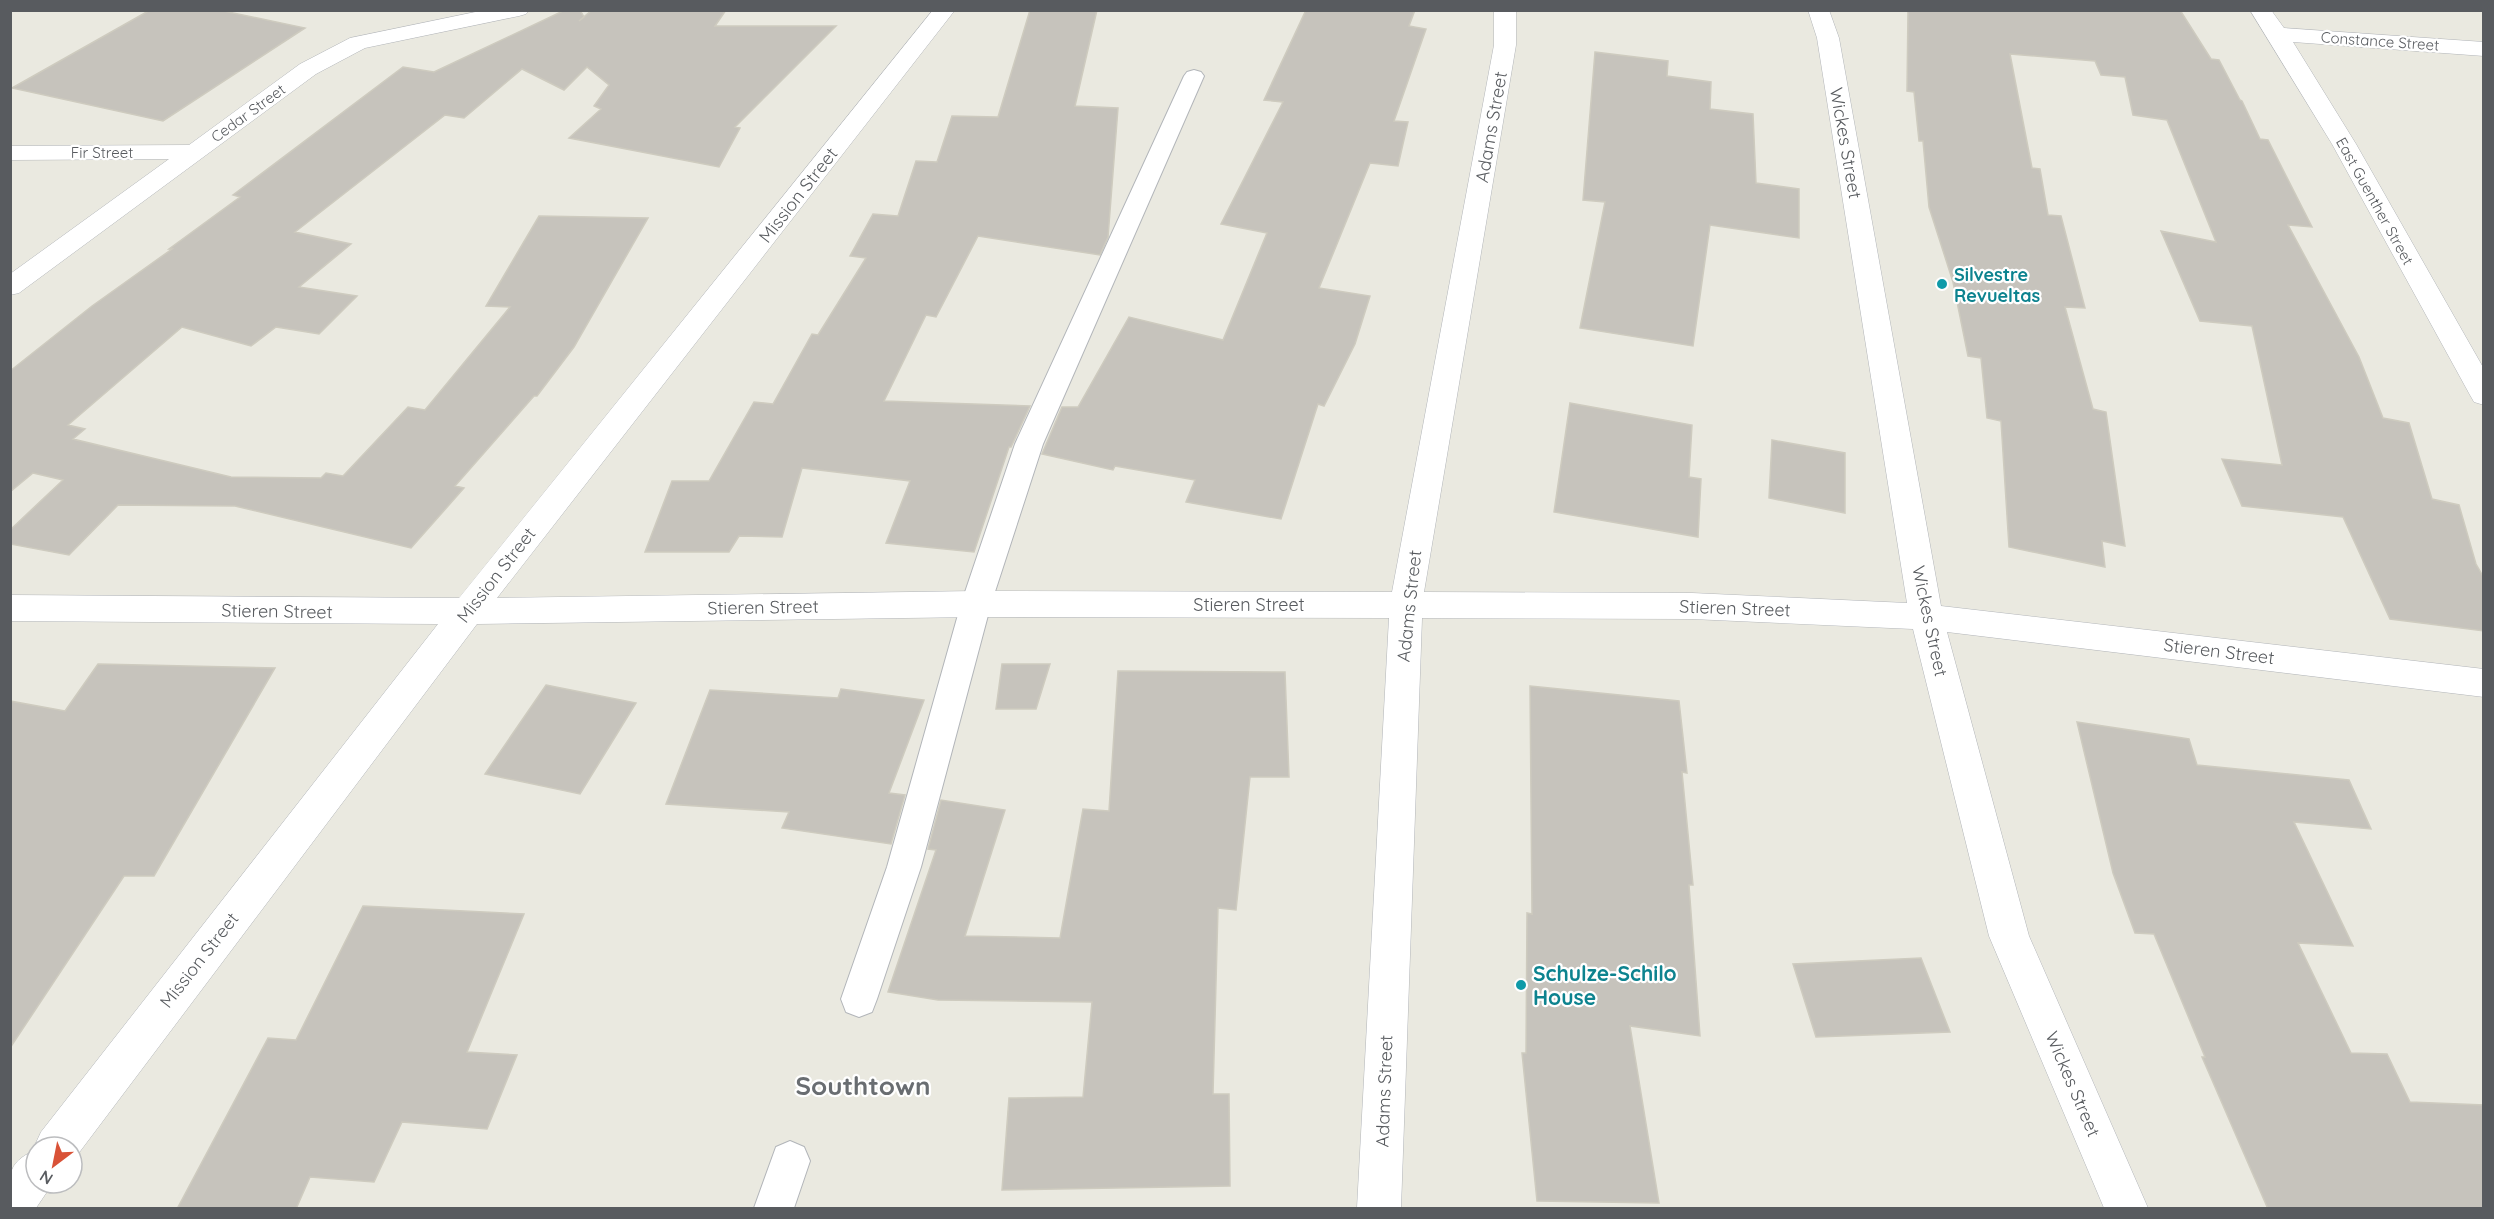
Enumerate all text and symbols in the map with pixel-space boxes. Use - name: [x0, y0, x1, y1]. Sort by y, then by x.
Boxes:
- street label: Constance Street: [2320, 27, 2440, 55]
- street label: Adams Street: [1470, 70, 1512, 184]
- street label: Cedar Street: [207, 80, 289, 146]
- street label: Wickes Street: [1825, 86, 1867, 200]
- street label: East Guenther Street: [2332, 134, 2418, 268]
- street label: Fir Street: [71, 143, 133, 162]
- street label: Mission Street: [754, 143, 842, 247]
- place label: Silvestre Revueltas: [1954, 263, 2041, 307]
- marker: Silvestre Revueltas: [1935, 277, 1949, 291]
- street label: Mission Street: [452, 523, 540, 627]
- street label: Adams Street: [1392, 549, 1426, 663]
- street label: Wickes Street: [1907, 564, 1953, 678]
- street label: Stieren Street: [1193, 593, 1305, 616]
- street label: Stieren Street: [707, 595, 819, 619]
- street label: Stieren Street: [1679, 595, 1791, 621]
- street label: Stieren Street: [221, 599, 333, 623]
- street label: Stieren Street: [2162, 633, 2276, 669]
- street label: Mission Street: [155, 908, 243, 1012]
- place label: Schulze-Schilo House: [1533, 960, 1677, 1010]
- marker: Schulze-Schilo House: [1514, 978, 1528, 992]
- street label: Wickes Street: [2040, 1028, 2106, 1140]
- street label: Adams Street: [1371, 1034, 1397, 1148]
- district label: Southtown: [795, 1069, 931, 1102]
- north arrow: [24, 1135, 84, 1195]
- text: N: [36, 1166, 56, 1189]

